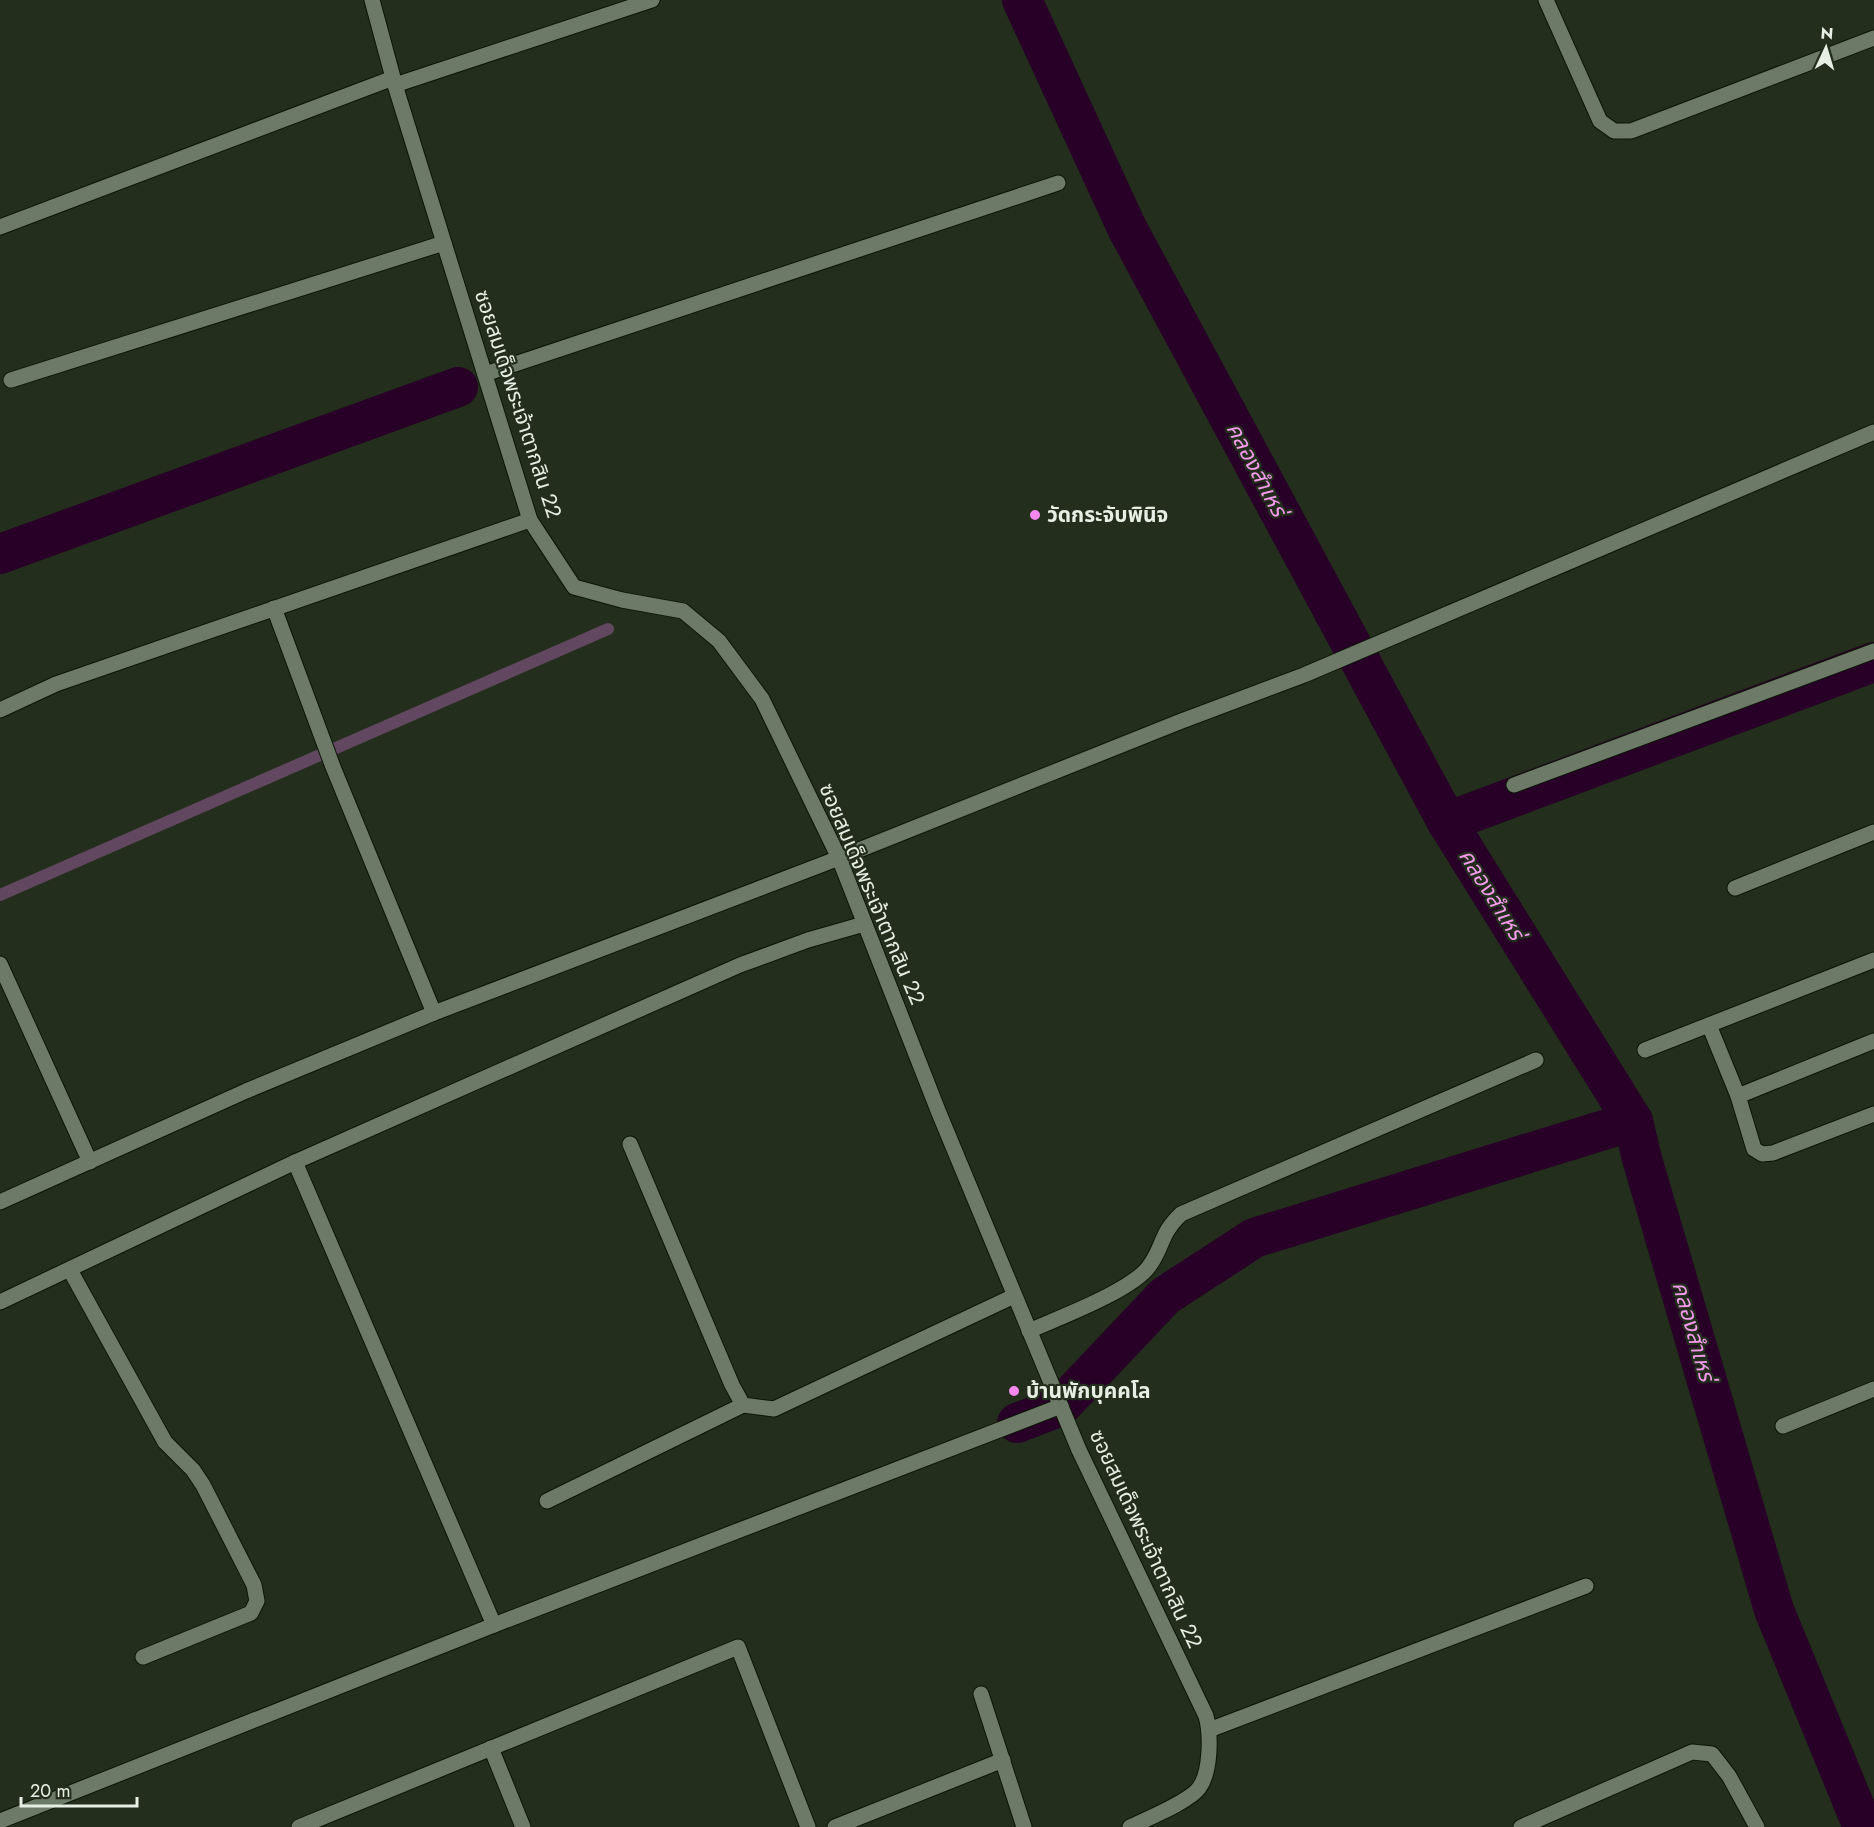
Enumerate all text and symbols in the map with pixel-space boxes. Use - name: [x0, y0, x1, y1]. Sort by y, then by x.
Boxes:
- north arrow: [1796, 18, 1856, 78]
- text: N: [1820, 22, 1834, 45]
- street label: ซอยสมเด็จพระเจ้าตากสิน 22: [467, 286, 569, 522]
- water label: คลองสำเหร่: [1219, 416, 1297, 525]
- place label: วัดกระจับพินิจ: [1047, 500, 1168, 530]
- marker: วัดกระจับพินิจ: [1028, 508, 1042, 522]
- street label: ซอยสมเด็จพระเจ้าตากสิน 22: [812, 779, 932, 1009]
- water label: คลองสำเหร่: [1451, 842, 1535, 949]
- water label: คลองสำเหร่: [1665, 1277, 1725, 1388]
- place label: บ้านพักบุคคโล: [1026, 1376, 1151, 1406]
- marker: บ้านพักบุคคโล: [1007, 1384, 1021, 1398]
- street label: ซอยสมเด็จพระเจ้าตากสิน 22: [1082, 1425, 1210, 1653]
- scale bar: [21, 1770, 136, 1808]
- text: 20 m: [30, 1778, 70, 1804]

